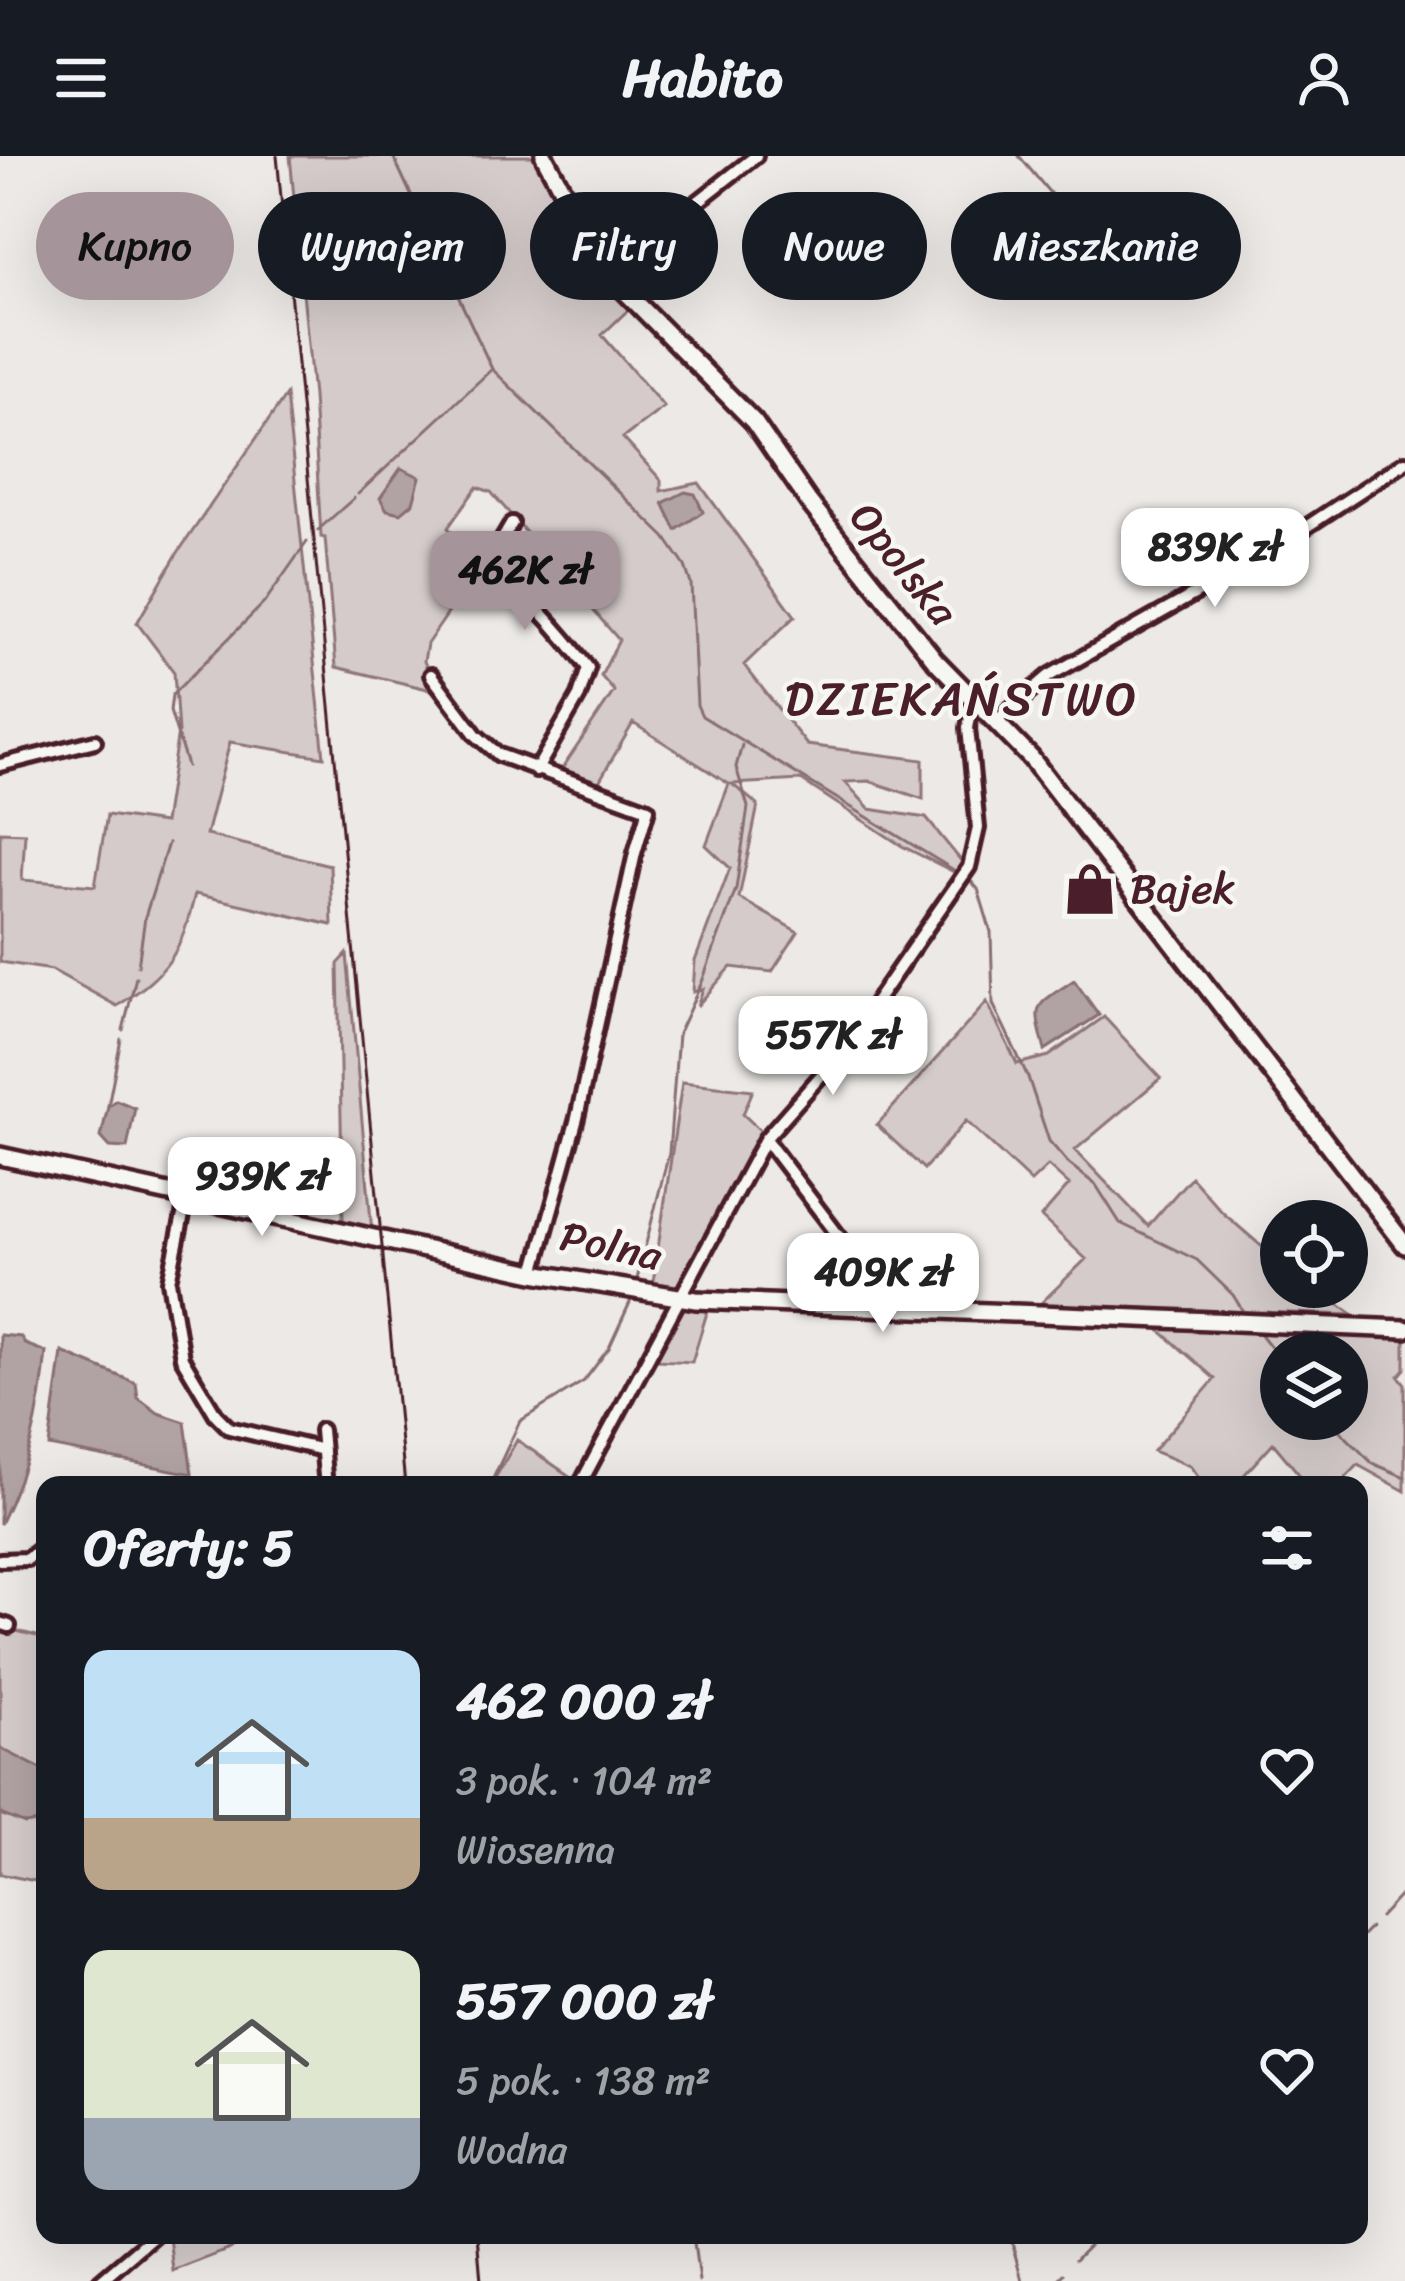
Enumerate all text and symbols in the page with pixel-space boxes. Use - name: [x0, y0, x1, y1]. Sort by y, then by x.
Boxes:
- text: Habito: [622, 30, 783, 126]
- icon: menu: [48, 45, 114, 111]
- icon: person: [1291, 45, 1357, 111]
- chip: Kupno: [36, 192, 234, 300]
- chip: Wynajem: [258, 192, 506, 300]
- chip: Filtry: [530, 192, 718, 300]
- chip: Nowe: [742, 192, 927, 300]
- chip: Mieszkanie: [951, 192, 1241, 300]
- street label: Opolska: [830, 485, 978, 644]
- pin: 839K zł: [1104, 508, 1326, 610]
- text: 839K zł: [1148, 512, 1282, 581]
- pin: 462K zł: [414, 531, 636, 633]
- text: 462K zł: [458, 535, 592, 604]
- district label: DZIEKAŃSTWO: [785, 656, 1139, 741]
- place label: Bajek: [1130, 852, 1235, 926]
- shop icon: Bajek: [1061, 860, 1119, 918]
- pin: 557K zł: [722, 996, 944, 1098]
- text: 557K zł: [765, 1000, 901, 1069]
- pin: 939K zł: [151, 1137, 373, 1239]
- text: 939K zł: [195, 1141, 329, 1210]
- street label: Polna: [553, 1199, 670, 1293]
- map controls: [1260, 1200, 1368, 1440]
- button: locate: [1260, 1200, 1368, 1308]
- pin: 409K zł: [772, 1233, 994, 1335]
- text: 409K zł: [814, 1237, 952, 1306]
- button: layers: [1260, 1332, 1368, 1440]
- text: Oferty: 5: [84, 1503, 294, 1593]
- icon: filters: [1254, 1515, 1320, 1581]
- text: 462 000 zł: [456, 1656, 710, 1746]
- icon: home: [180, 1698, 324, 1842]
- icon: heart: [1254, 1737, 1320, 1803]
- text: 3 pok. · 104 m²: [456, 1746, 712, 1815]
- text: Wiosenna: [456, 1815, 615, 1884]
- text: 557 000 zł: [456, 1956, 712, 2046]
- icon: home: [180, 1998, 324, 2142]
- icon: heart: [1254, 2037, 1320, 2103]
- text: 5 pok. · 138 m²: [456, 2046, 711, 2115]
- text: Wodna: [456, 2115, 567, 2184]

